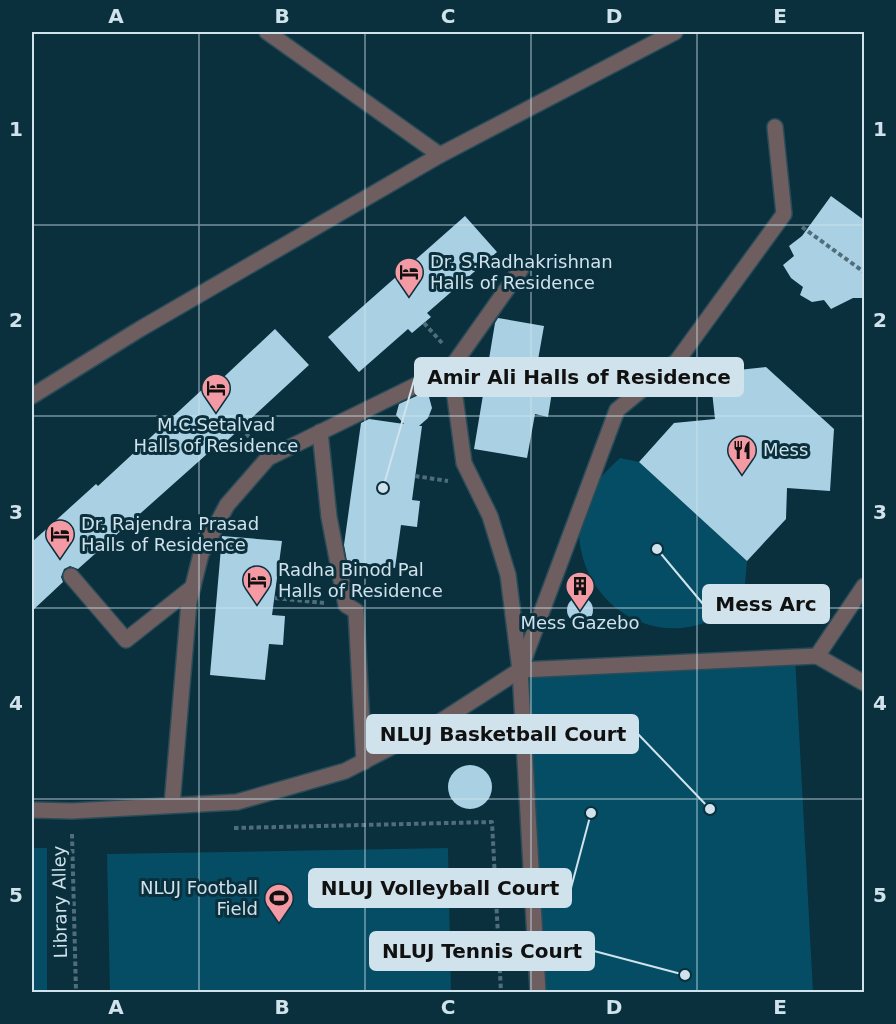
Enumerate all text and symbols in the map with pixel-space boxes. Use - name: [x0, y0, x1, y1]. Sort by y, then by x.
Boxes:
- text: A: [108, 4, 124, 28]
- text: B: [274, 4, 290, 28]
- text: C: [441, 4, 455, 28]
- text: D: [606, 4, 622, 28]
- text: E: [773, 4, 787, 28]
- text: 1: [9, 117, 23, 141]
- text: 1: [873, 117, 887, 141]
- place label: Dr. S.Radhakrishnan Halls of Residence: [430, 251, 613, 293]
- hotel icon: Dr. S.Radhakrishnan Halls of Residence: [393, 256, 425, 298]
- text: 2: [9, 308, 23, 332]
- text: 2: [873, 308, 887, 332]
- callout: Amir Ali Halls of Residence: [415, 358, 743, 396]
- text: Amir Ali Halls of Residence: [427, 365, 731, 389]
- hotel icon: M.C.Setalvad Halls of Residence: [200, 372, 232, 414]
- place label: M.C.Setalvad Halls of Residence: [134, 414, 298, 456]
- restaurant icon: Mess: [726, 434, 758, 476]
- place label: Mess: [763, 439, 808, 460]
- text: 3: [9, 500, 23, 524]
- text: 3: [873, 500, 887, 524]
- place label: Dr. Rajendra Prasad Halls of Residence: [81, 513, 259, 555]
- hotel icon: Dr. Rajendra Prasad Halls of Residence: [44, 518, 76, 560]
- place label: Radha Binod Pal Halls of Residence: [278, 559, 443, 601]
- hotel icon: Radha Binod Pal Halls of Residence: [241, 564, 273, 606]
- building icon: Mess Gazebo: [564, 570, 596, 612]
- callout: Mess Arc: [703, 585, 829, 623]
- text: Mess Arc: [715, 592, 817, 616]
- place label: Mess Gazebo: [520, 612, 640, 633]
- text: 4: [9, 691, 23, 715]
- text: 4: [873, 691, 887, 715]
- callout: NLUJ Basketball Court: [367, 715, 638, 753]
- text: NLUJ Basketball Court: [380, 722, 627, 746]
- street label: Library Alley: [48, 845, 71, 959]
- callout: NLUJ Volleyball Court: [309, 869, 571, 907]
- text: NLUJ Volleyball Court: [321, 876, 560, 900]
- place label: NLUJ Football Field: [140, 877, 258, 919]
- sports icon: NLUJ Football Field: [263, 882, 295, 924]
- text: 5: [9, 883, 23, 907]
- text: 5: [873, 883, 887, 907]
- callout: NLUJ Tennis Court: [370, 932, 594, 970]
- text: NLUJ Tennis Court: [382, 939, 583, 963]
- text: A: [108, 995, 124, 1019]
- text: B: [274, 995, 290, 1019]
- text: C: [441, 995, 455, 1019]
- text: D: [606, 995, 622, 1019]
- text: E: [773, 995, 787, 1019]

